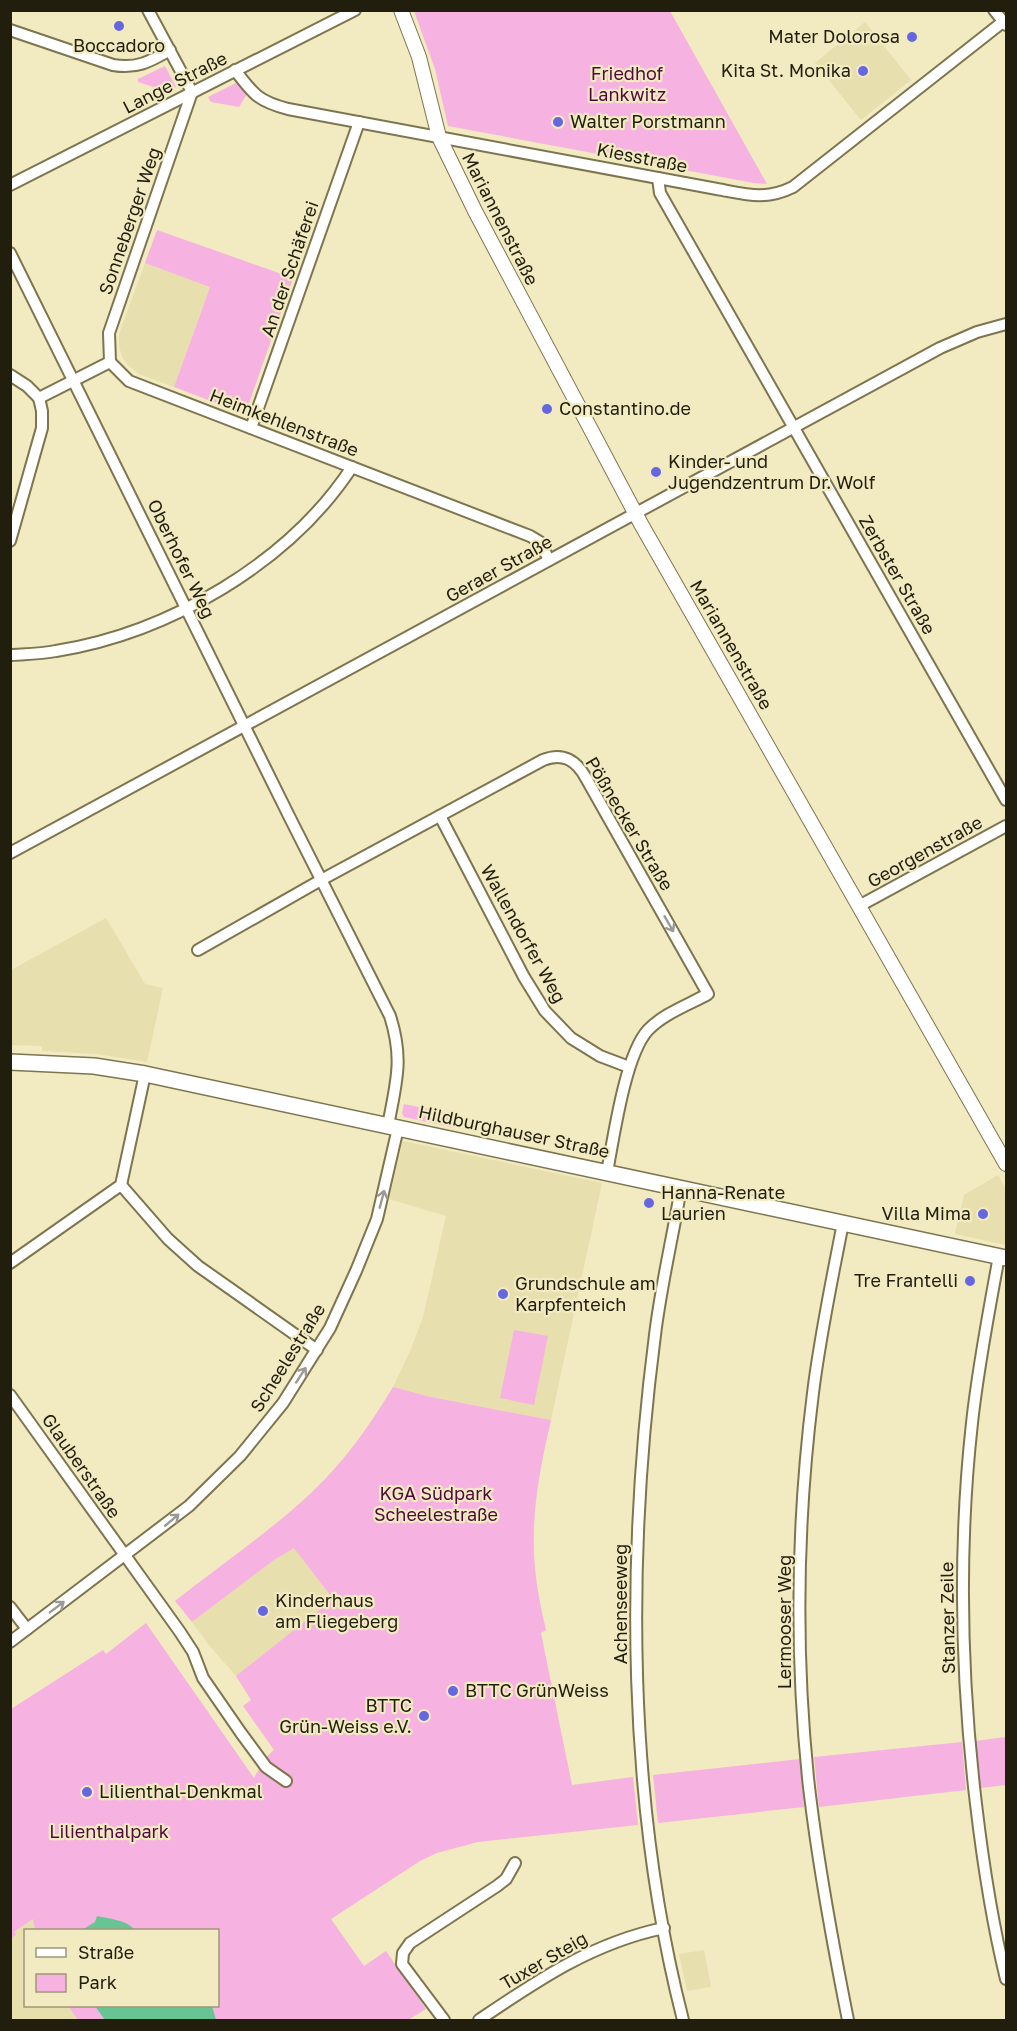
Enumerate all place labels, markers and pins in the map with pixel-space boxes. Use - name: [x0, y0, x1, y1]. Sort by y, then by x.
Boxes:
- marker: Boccadoro: [112, 19, 126, 33]
- place label: Mater Dolorosa: [768, 25, 900, 47]
- marker: Mater Dolorosa: [905, 30, 919, 44]
- place label: Boccadoro: [73, 34, 165, 56]
- place label: Kita St. Monika: [721, 59, 851, 81]
- marker: Kita St. Monika: [856, 64, 870, 78]
- place label: Walter Porstmann: [570, 110, 726, 132]
- marker: Walter Porstmann: [551, 115, 565, 129]
- place label: Constantino.de: [559, 397, 691, 419]
- marker: Constantino.de: [540, 402, 554, 416]
- place label: Kinder- und Jugendzentrum Dr. Wolf: [668, 450, 876, 493]
- marker: Kinder- und Jugendzentrum Dr. Wolf: [649, 465, 663, 479]
- place label: Hanna-Renate Laurien: [661, 1181, 785, 1224]
- marker: Hanna-Renate Laurien: [642, 1196, 656, 1210]
- place label: Villa Mima: [882, 1202, 971, 1224]
- marker: Villa Mima: [976, 1207, 990, 1221]
- place label: Tre Frantelli: [854, 1269, 958, 1291]
- place label: Grundschule am Karpfenteich: [515, 1272, 656, 1315]
- marker: Tre Frantelli: [963, 1274, 977, 1288]
- marker: Grundschule am Karpfenteich: [496, 1287, 510, 1301]
- place label: Kinderhaus am Fliegeberg: [275, 1589, 398, 1632]
- marker: Kinderhaus am Fliegeberg: [256, 1604, 270, 1618]
- place label: BTTC GrünWeiss: [465, 1679, 609, 1701]
- marker: BTTC GrünWeiss: [446, 1684, 460, 1698]
- place label: BTTC Grün-Weiss e.V.: [279, 1694, 412, 1737]
- marker: BTTC Grün-Weiss e.V.: [417, 1709, 431, 1723]
- place label: Lilienthal-Denkmal: [99, 1780, 263, 1802]
- marker: Lilienthal-Denkmal: [80, 1785, 94, 1799]

